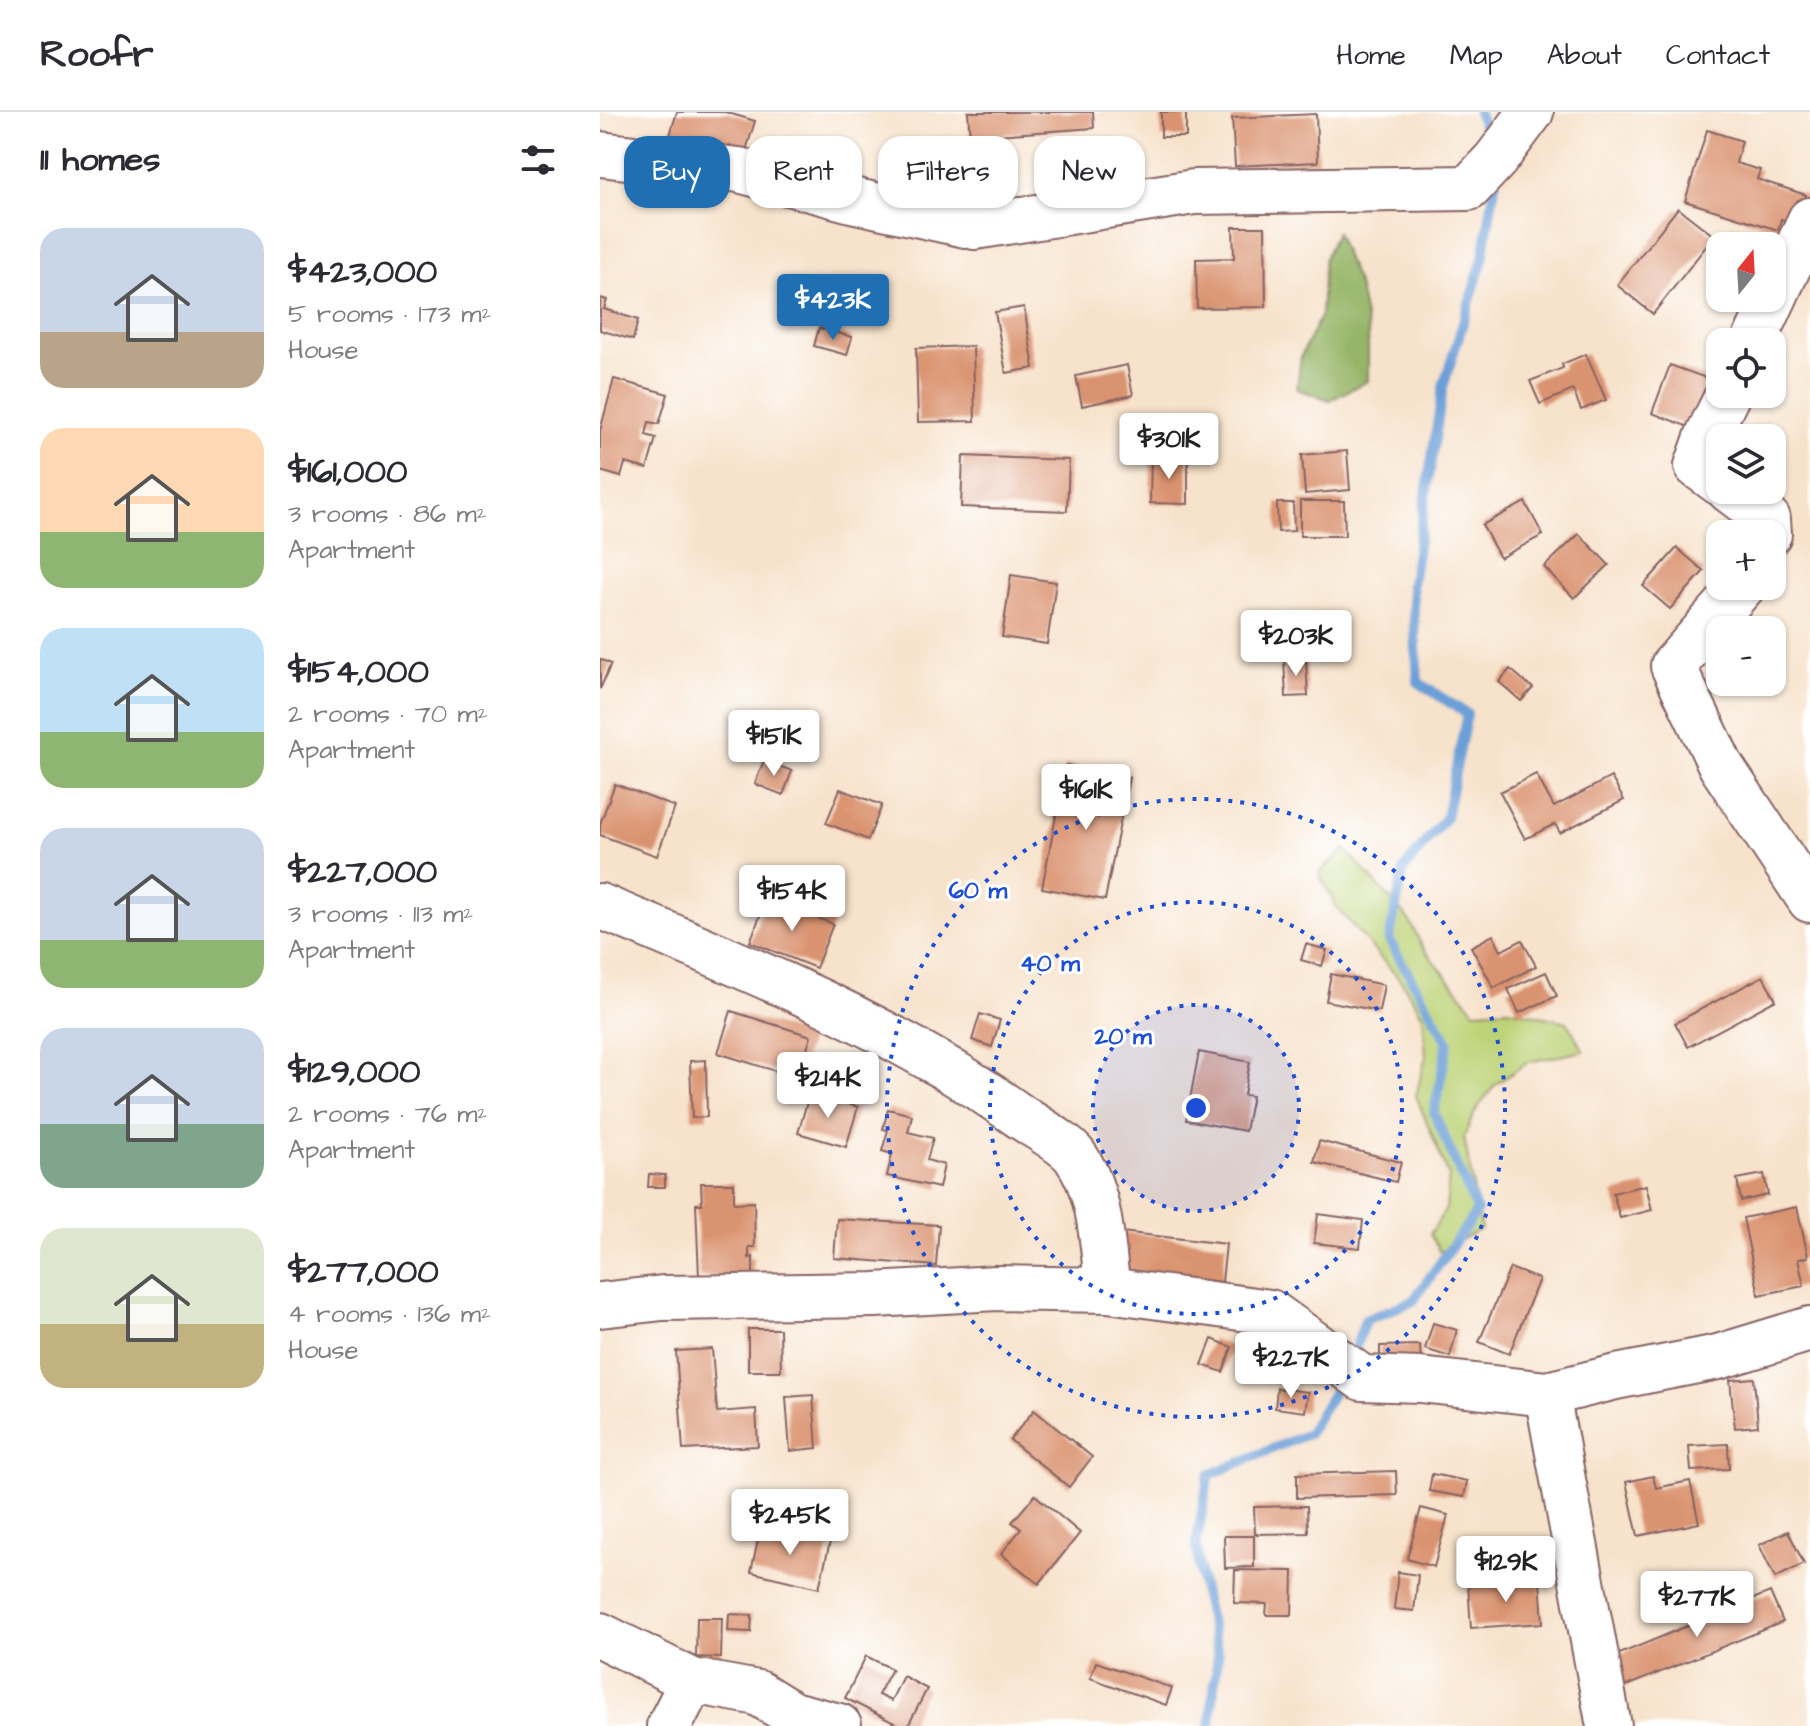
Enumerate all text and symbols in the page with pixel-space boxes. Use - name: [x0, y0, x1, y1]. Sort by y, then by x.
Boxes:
- text: Roofr: [40, 29, 153, 81]
- text: Home: [1336, 36, 1406, 75]
- text: Map: [1450, 36, 1503, 75]
- text: About: [1547, 36, 1622, 75]
- text: Contact: [1666, 36, 1770, 75]
- text: 11 homes: [40, 136, 160, 184]
- chip: Buy: [624, 136, 730, 208]
- chip: Rent: [746, 136, 862, 208]
- chip: Filters: [878, 136, 1018, 208]
- chip: New: [1034, 136, 1145, 208]
- icon: filters: [516, 138, 560, 182]
- north arrow: [1706, 232, 1786, 312]
- map controls: [1706, 232, 1786, 696]
- text: $423,000: [288, 248, 437, 296]
- icon: home: [104, 260, 200, 356]
- pin: $423K: [777, 274, 889, 342]
- text: $423K: [795, 282, 871, 318]
- text: 5 rooms · 173 m²: [288, 296, 491, 332]
- button: locate: [1706, 328, 1786, 408]
- text: House: [288, 332, 359, 368]
- pin: $301K: [1113, 413, 1225, 481]
- text: $301K: [1137, 421, 1201, 457]
- button: layers: [1706, 424, 1786, 504]
- text: $161,000: [288, 448, 407, 496]
- icon: home: [104, 460, 200, 556]
- text: 3 rooms · 86 m²: [288, 496, 487, 532]
- button: +: [1706, 520, 1786, 600]
- text: Apartment: [288, 532, 415, 568]
- pin: $203K: [1240, 610, 1352, 678]
- button: −: [1706, 616, 1786, 696]
- text: $203K: [1259, 618, 1333, 654]
- text: $154,000: [288, 648, 429, 696]
- icon: home: [104, 660, 200, 756]
- text: 2 rooms · 70 m²: [288, 696, 487, 732]
- pin: $151K: [718, 710, 830, 778]
- text: $151K: [746, 718, 802, 754]
- text: Apartment: [288, 732, 415, 768]
- pin: $161K: [1030, 764, 1142, 832]
- text: $161K: [1059, 772, 1113, 808]
- text: $227,000: [288, 848, 437, 896]
- icon: home: [104, 860, 200, 956]
- pin: $154K: [736, 865, 848, 933]
- text: $154K: [757, 873, 827, 909]
- text: 60 m: [949, 874, 1008, 908]
- text: 3 rooms · 113 m²: [288, 896, 473, 932]
- text: Apartment: [288, 932, 415, 968]
- text: 40 m: [1020, 947, 1080, 981]
- text: 20 m: [1093, 1020, 1152, 1054]
- text: $129,000: [288, 1048, 420, 1096]
- pin: $214K: [772, 1052, 884, 1120]
- icon: home: [104, 1060, 200, 1156]
- text: $214K: [795, 1060, 861, 1096]
- centre of rings: [1182, 1094, 1210, 1122]
- text: 2 rooms · 76 m²: [288, 1096, 487, 1132]
- text: Apartment: [288, 1132, 415, 1168]
- text: $277,000: [288, 1248, 439, 1296]
- icon: home: [104, 1260, 200, 1356]
- text: 4 rooms · 136 m²: [288, 1296, 491, 1332]
- text: House: [288, 1332, 359, 1368]
- pin: $227K: [1235, 1332, 1347, 1400]
- text: $227K: [1253, 1340, 1329, 1376]
- pin: $245K: [734, 1489, 846, 1557]
- text: $245K: [749, 1497, 831, 1533]
- pin: $129K: [1450, 1536, 1562, 1604]
- text: $129K: [1474, 1544, 1538, 1580]
- pin: $277K: [1641, 1571, 1753, 1639]
- text: $277K: [1658, 1579, 1736, 1615]

